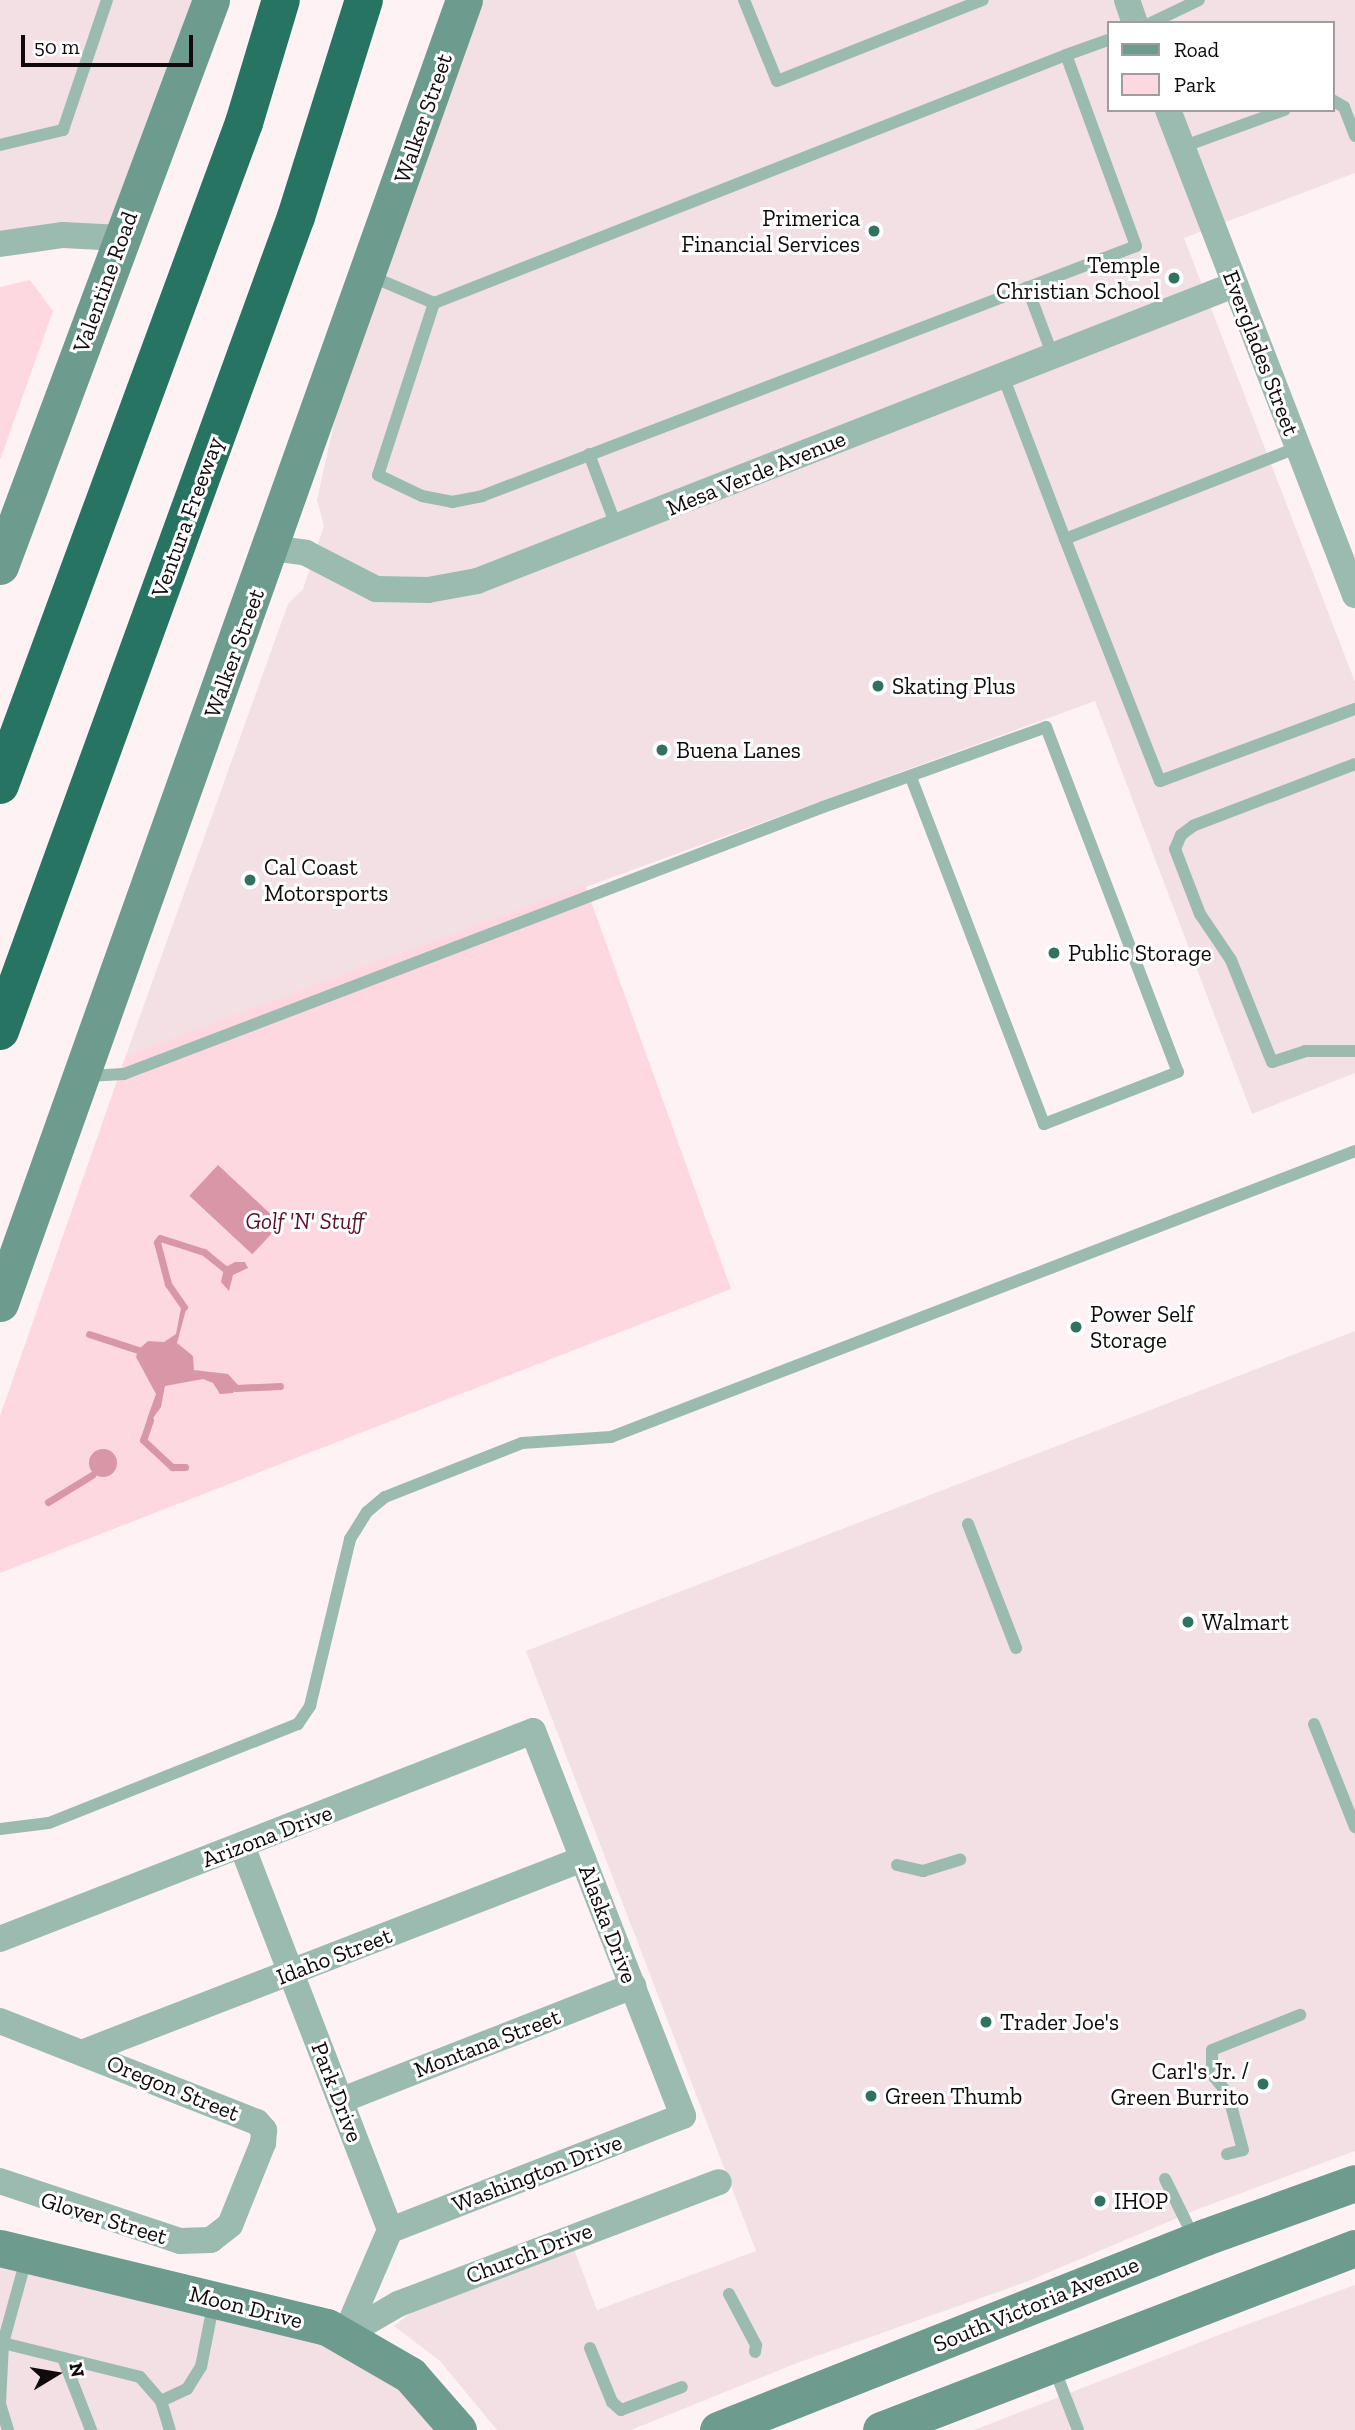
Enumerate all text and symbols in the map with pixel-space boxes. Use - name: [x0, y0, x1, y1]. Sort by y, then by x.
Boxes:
- scale bar: [24, 21, 196, 65]
- legend: [1106, 21, 1334, 112]
- text: 50 m: [34, 34, 80, 59]
- text: Road: [1174, 37, 1219, 62]
- street label: Walker Street: [388, 49, 458, 187]
- text: Park: [1174, 72, 1216, 97]
- place label: Primerica Financial Services: [681, 204, 860, 258]
- street label: Valentine Road: [67, 208, 143, 356]
- marker: Primerica Financial Services: [866, 223, 882, 239]
- place label: Temple Christian School: [996, 251, 1160, 305]
- street label: Everglades Street: [1217, 267, 1305, 439]
- marker: Temple Christian School: [1166, 270, 1182, 286]
- street label: Mesa Verde Avenue: [662, 424, 850, 522]
- street label: Ventura Freeway: [145, 433, 229, 601]
- street label: Walker Street: [198, 585, 270, 721]
- place label: Skating Plus: [892, 672, 1016, 700]
- marker: Skating Plus: [870, 678, 886, 694]
- place label: Buena Lanes: [676, 736, 801, 764]
- marker: Buena Lanes: [654, 742, 670, 758]
- place label: Cal Coast Motorsports: [264, 853, 388, 907]
- marker: Cal Coast Motorsports: [242, 872, 258, 888]
- place label: Public Storage: [1068, 939, 1212, 967]
- marker: Public Storage: [1046, 945, 1062, 961]
- park label: Golf 'N' Stuff: [245, 1207, 365, 1235]
- place label: Power Self Storage: [1090, 1300, 1194, 1354]
- marker: Power Self Storage: [1068, 1319, 1084, 1335]
- place label: Walmart: [1202, 1608, 1289, 1636]
- marker: Walmart: [1180, 1614, 1196, 1630]
- street label: Arizona Drive: [198, 1799, 336, 1873]
- street label: Alaska Drive: [573, 1861, 643, 1987]
- street label: Idaho Street: [272, 1921, 396, 1991]
- street label: Montana Street: [410, 2002, 564, 2084]
- place label: Trader Joe's: [1000, 2008, 1120, 2036]
- marker: Trader Joe's: [978, 2014, 994, 2030]
- street label: Park Drive: [305, 2038, 369, 2146]
- street label: Oregon Street: [103, 2049, 243, 2127]
- place label: Carl's Jr. / Green Burrito: [1111, 2057, 1249, 2111]
- marker: Carl's Jr. / Green Burrito: [1255, 2076, 1271, 2092]
- place label: Green Thumb: [885, 2082, 1023, 2110]
- marker: Green Thumb: [863, 2088, 879, 2104]
- street label: Washington Drive: [448, 2128, 626, 2218]
- street label: Glover Street: [37, 2186, 171, 2250]
- place label: IHOP: [1114, 2187, 1168, 2215]
- marker: IHOP: [1092, 2193, 1108, 2209]
- street label: Church Drive: [462, 2216, 596, 2290]
- street label: South Victoria Avenue: [929, 2250, 1143, 2358]
- street label: Moon Drive: [186, 2280, 306, 2334]
- north arrow: [21, 2339, 91, 2409]
- text: N: [64, 2361, 90, 2379]

